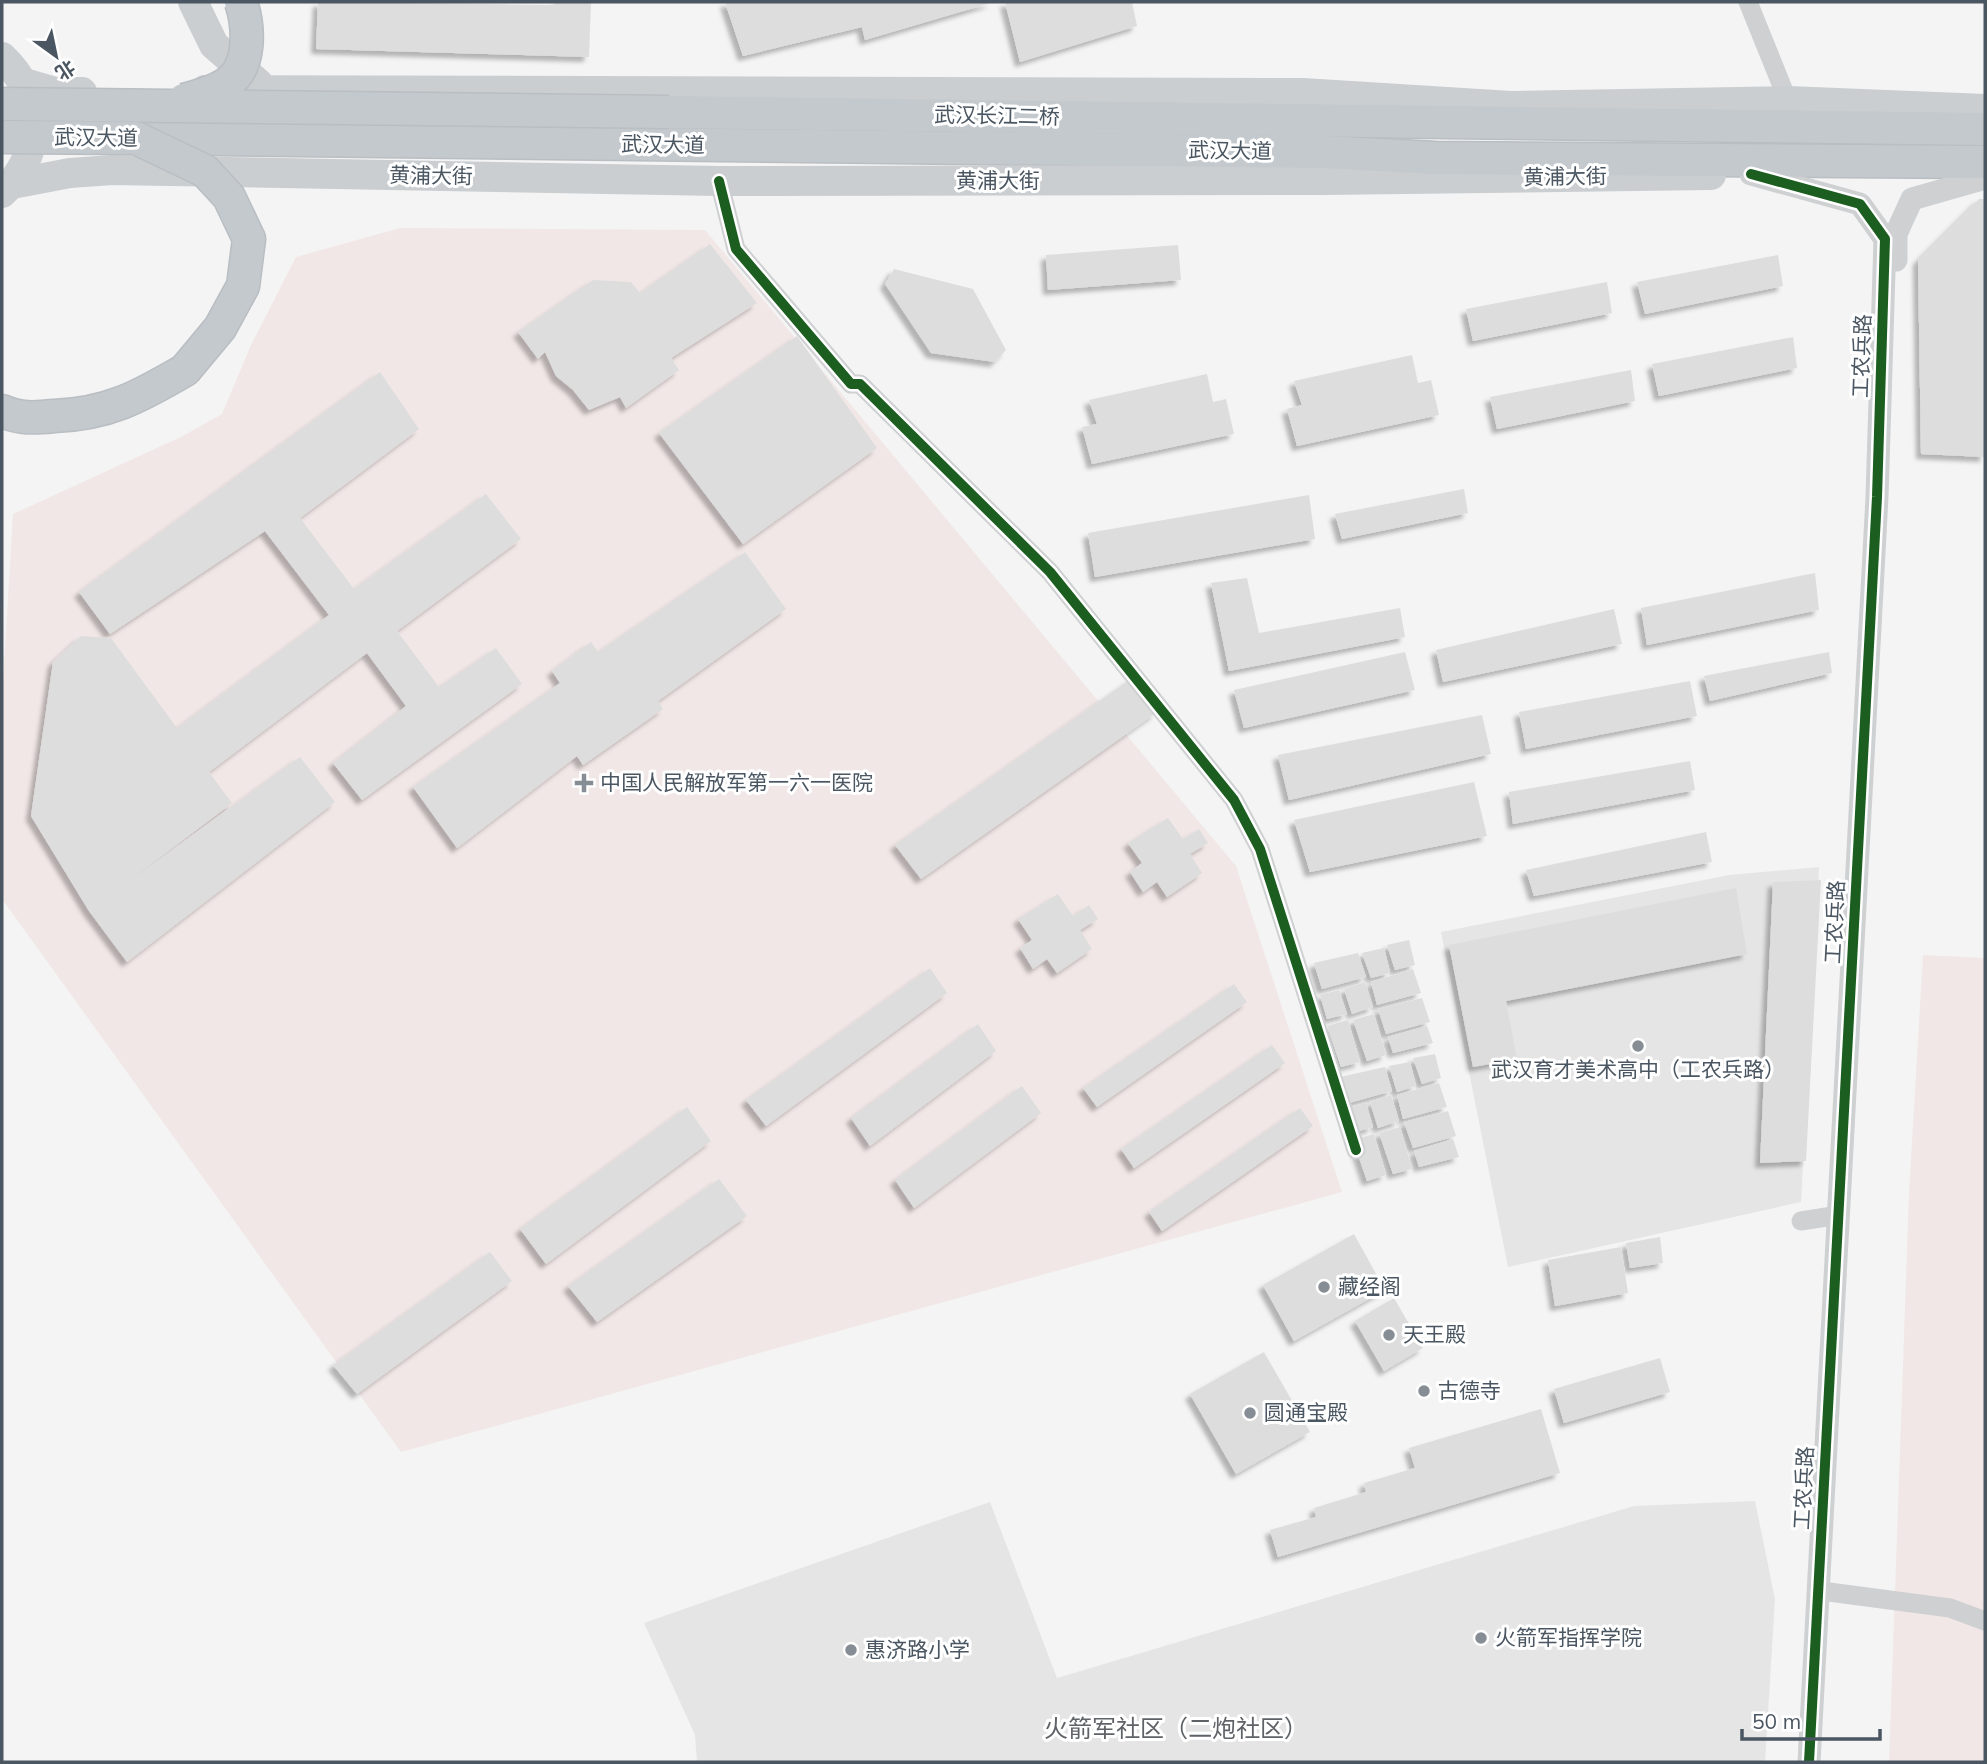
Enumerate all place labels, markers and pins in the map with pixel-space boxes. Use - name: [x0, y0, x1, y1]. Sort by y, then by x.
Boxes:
- place label: 中国人民解放军第一六一医院: [600, 769, 873, 795]
- marker: 中国人民解放军第一六一医院: [574, 773, 594, 793]
- marker: 武汉育才美术高中（工农兵路）: [1630, 1038, 1646, 1054]
- place label: 武汉育才美术高中（工农兵路）: [1491, 1056, 1785, 1082]
- place label: 藏经阁: [1338, 1273, 1401, 1299]
- marker: 藏经阁: [1316, 1279, 1332, 1295]
- place label: 天王殿: [1403, 1321, 1466, 1347]
- marker: 天王殿: [1381, 1327, 1397, 1343]
- place label: 古德寺: [1438, 1377, 1501, 1403]
- marker: 古德寺: [1416, 1383, 1432, 1399]
- place label: 圆通宝殿: [1264, 1399, 1348, 1425]
- marker: 圆通宝殿: [1242, 1405, 1258, 1421]
- place label: 火箭军指挥学院: [1495, 1624, 1642, 1650]
- marker: 火箭军指挥学院: [1473, 1630, 1489, 1646]
- place label: 惠济路小学: [865, 1636, 970, 1662]
- marker: 惠济路小学: [843, 1642, 859, 1658]

